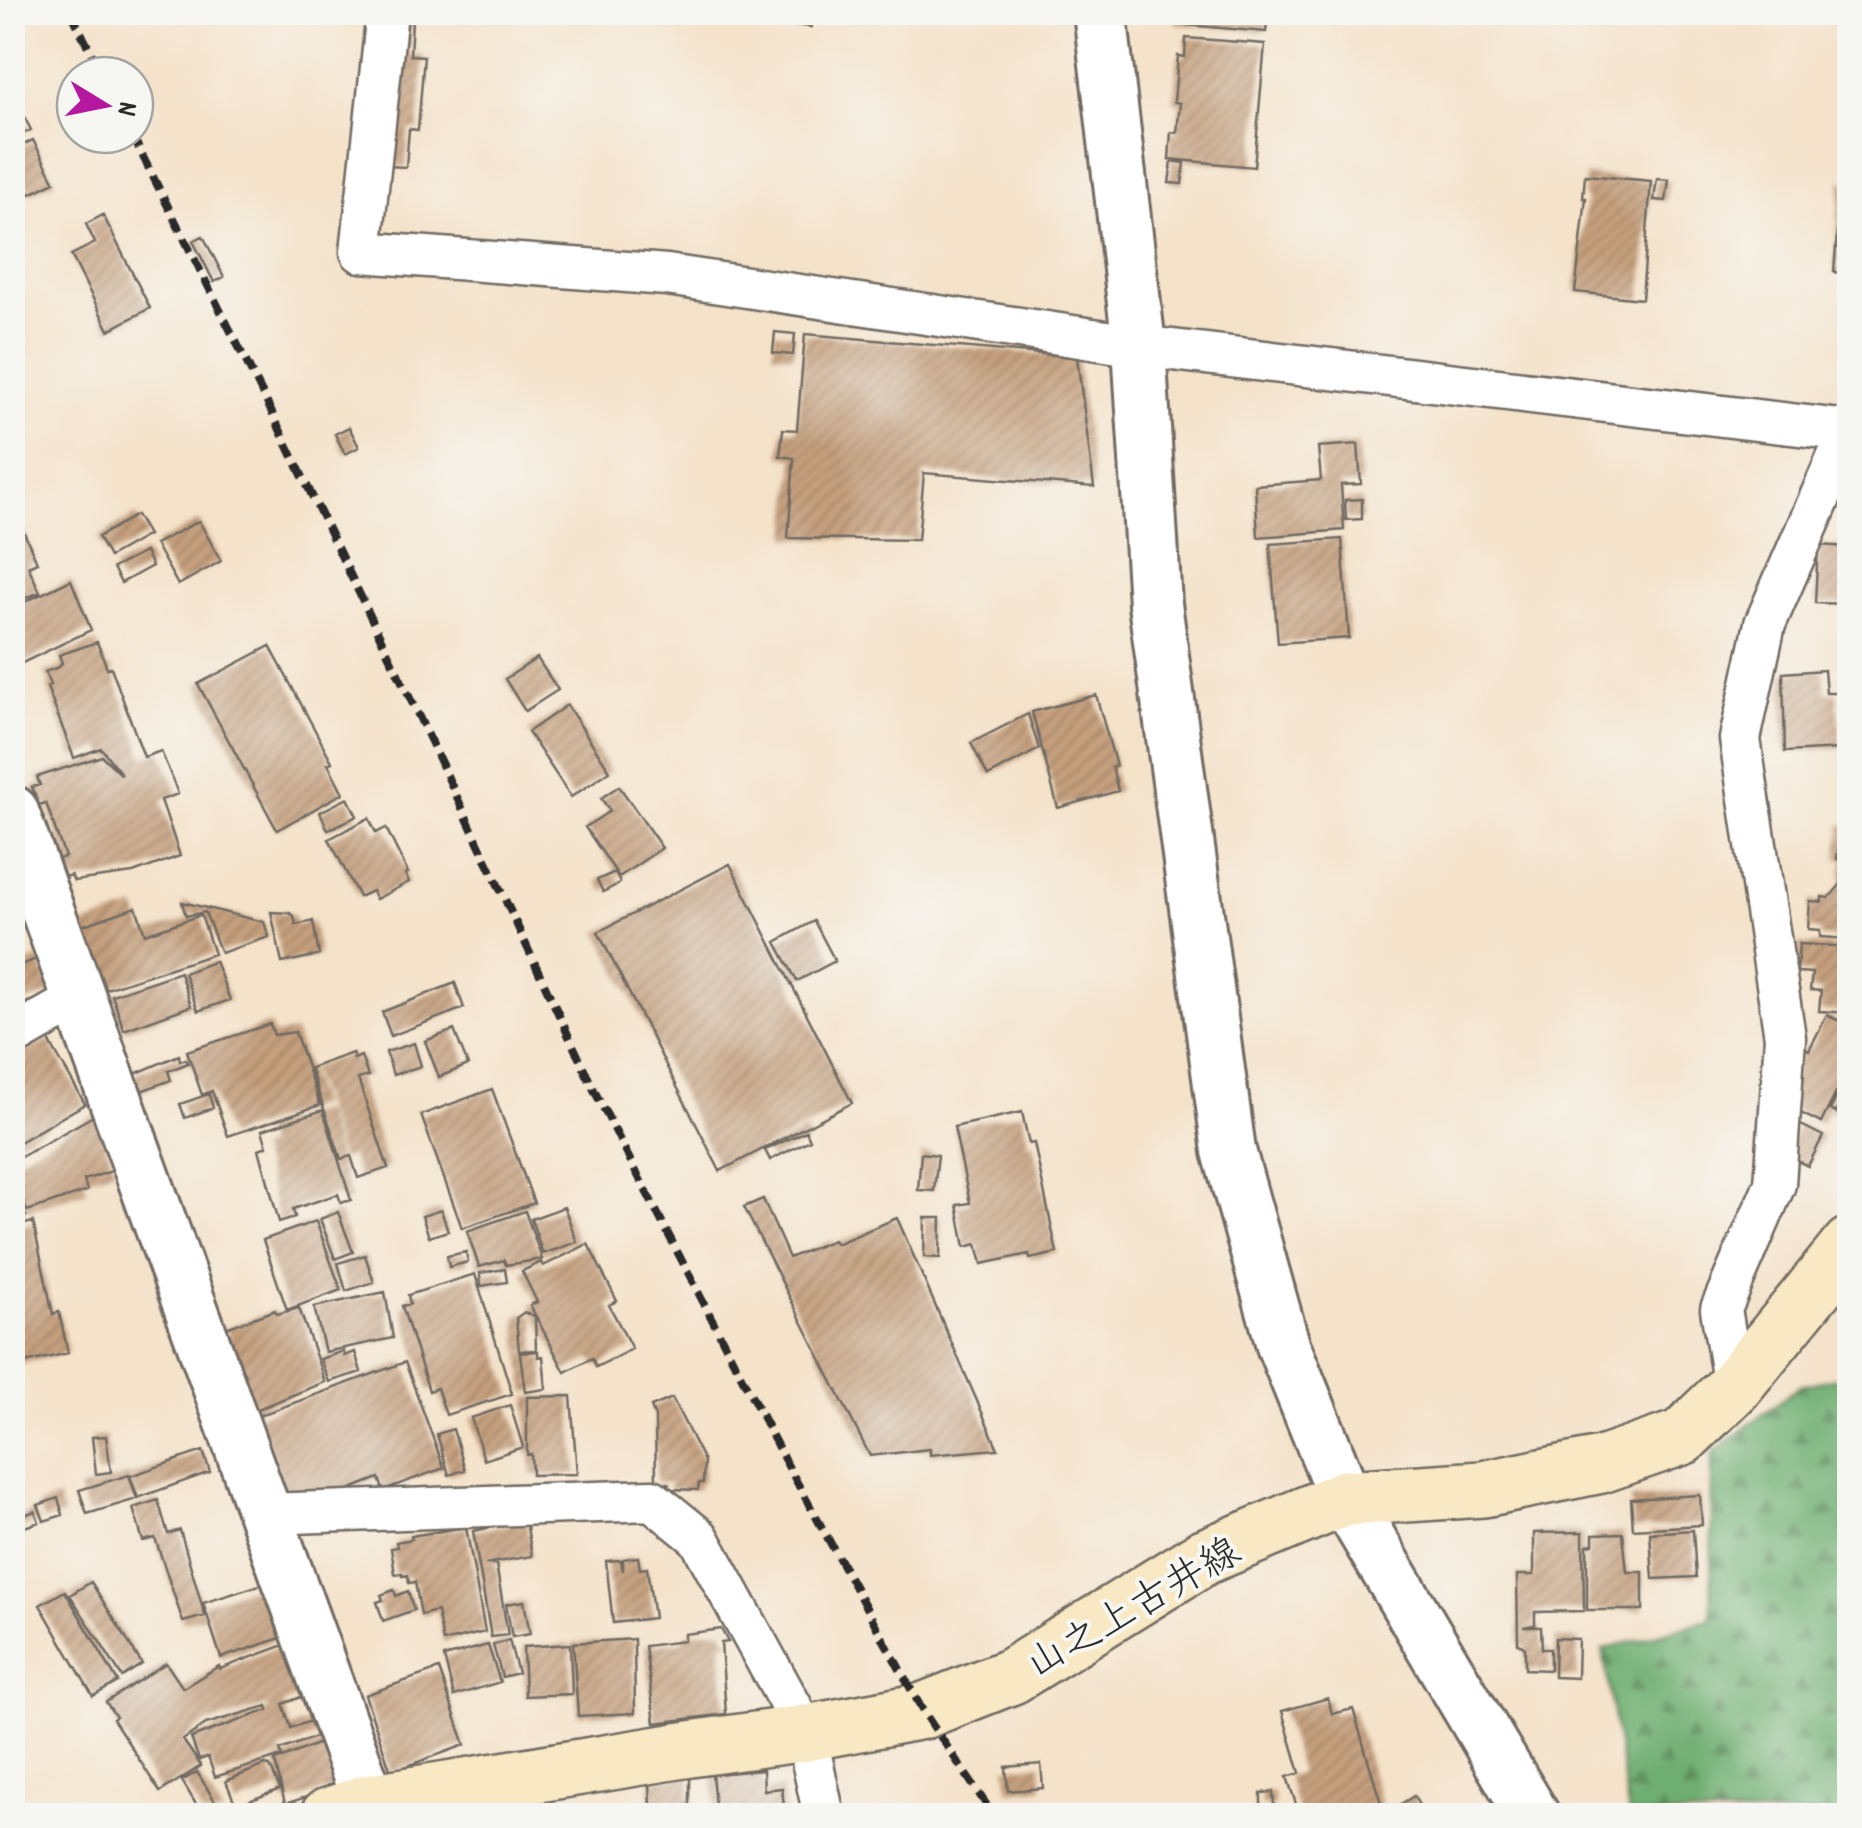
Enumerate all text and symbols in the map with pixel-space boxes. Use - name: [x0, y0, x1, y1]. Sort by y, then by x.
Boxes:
- north arrow: [55, 55, 155, 155]
- text: N: [104, 98, 146, 119]
- street label: 山之上古井線: [1017, 1527, 1253, 1696]

